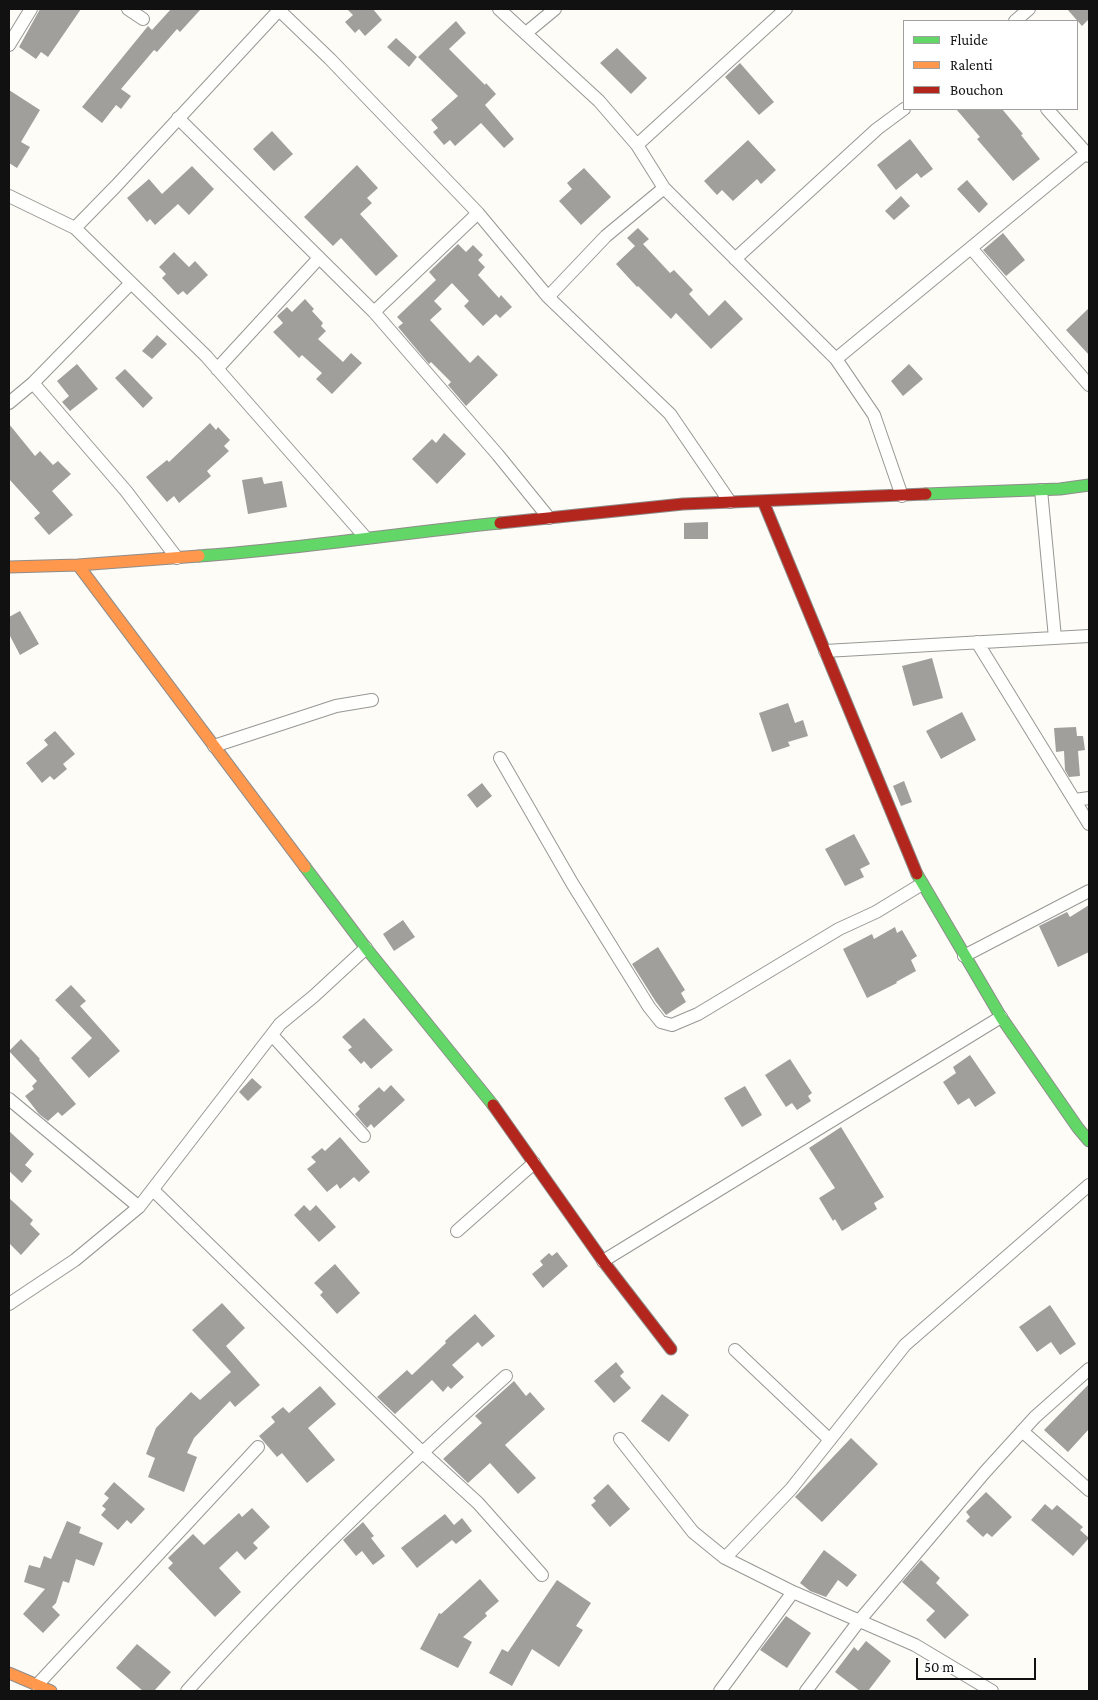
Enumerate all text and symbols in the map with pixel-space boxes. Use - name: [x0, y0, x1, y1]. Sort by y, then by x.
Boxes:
- legend: [903, 20, 1078, 110]
- text: Fluide: [950, 32, 988, 48]
- text: Ralenti: [950, 57, 993, 73]
- text: Bouchon: [950, 82, 1003, 98]
- scale bar: [918, 1648, 1038, 1680]
- text: 50 m: [924, 1659, 954, 1675]

